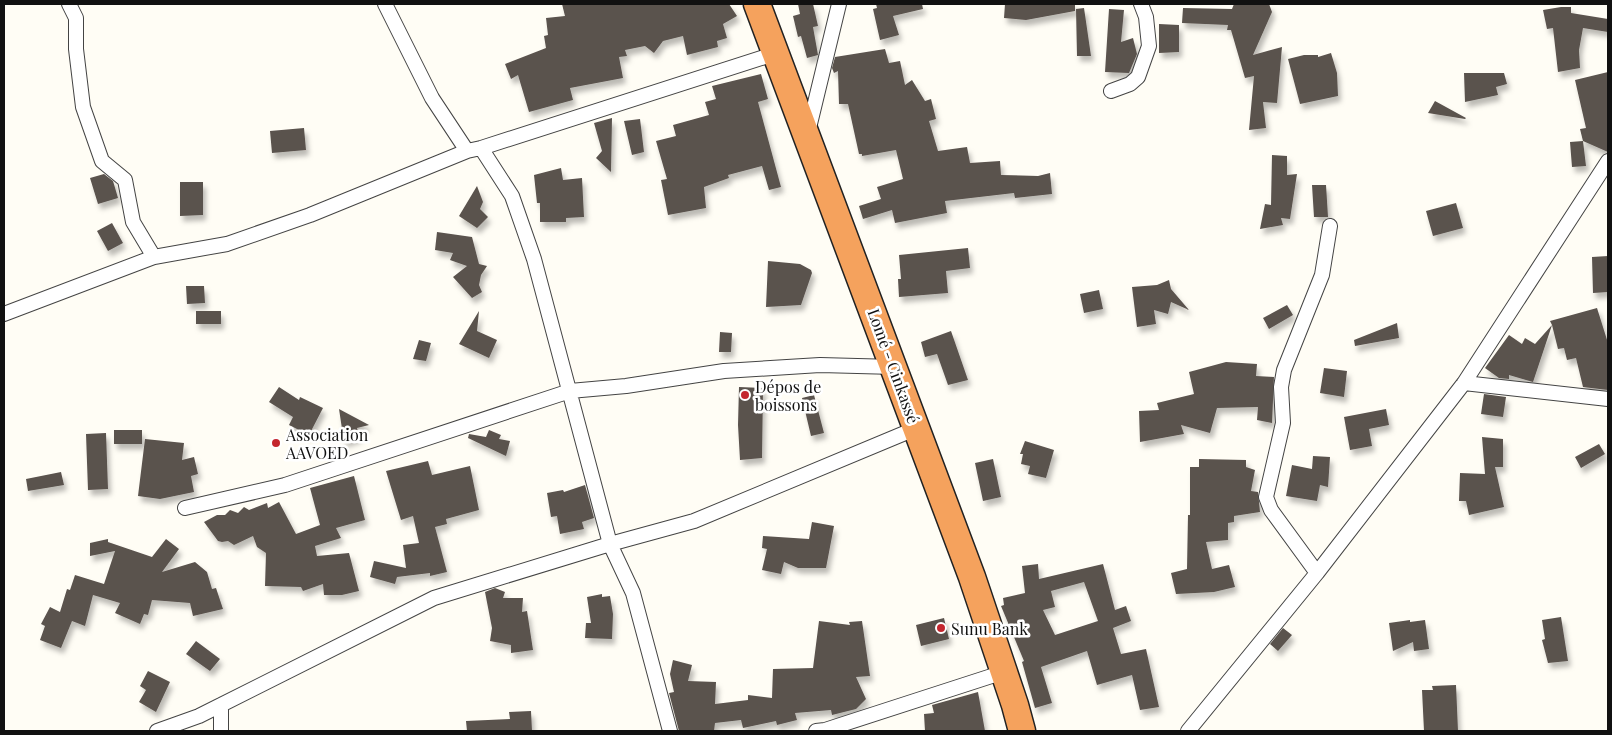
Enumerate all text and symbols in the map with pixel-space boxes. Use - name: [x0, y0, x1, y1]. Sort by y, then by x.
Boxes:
- street label: Lomé - Cinkassé: [863, 306, 925, 426]
- place label: Dépos de boissons: [755, 376, 821, 415]
- marker: Dépos de boissons: [739, 389, 751, 401]
- place label: Association AAVOED: [285, 424, 369, 463]
- marker: Association AAVOED: [270, 437, 282, 449]
- place label: Sunu Bank: [951, 618, 1028, 639]
- marker: Sunu Bank: [935, 622, 947, 634]

